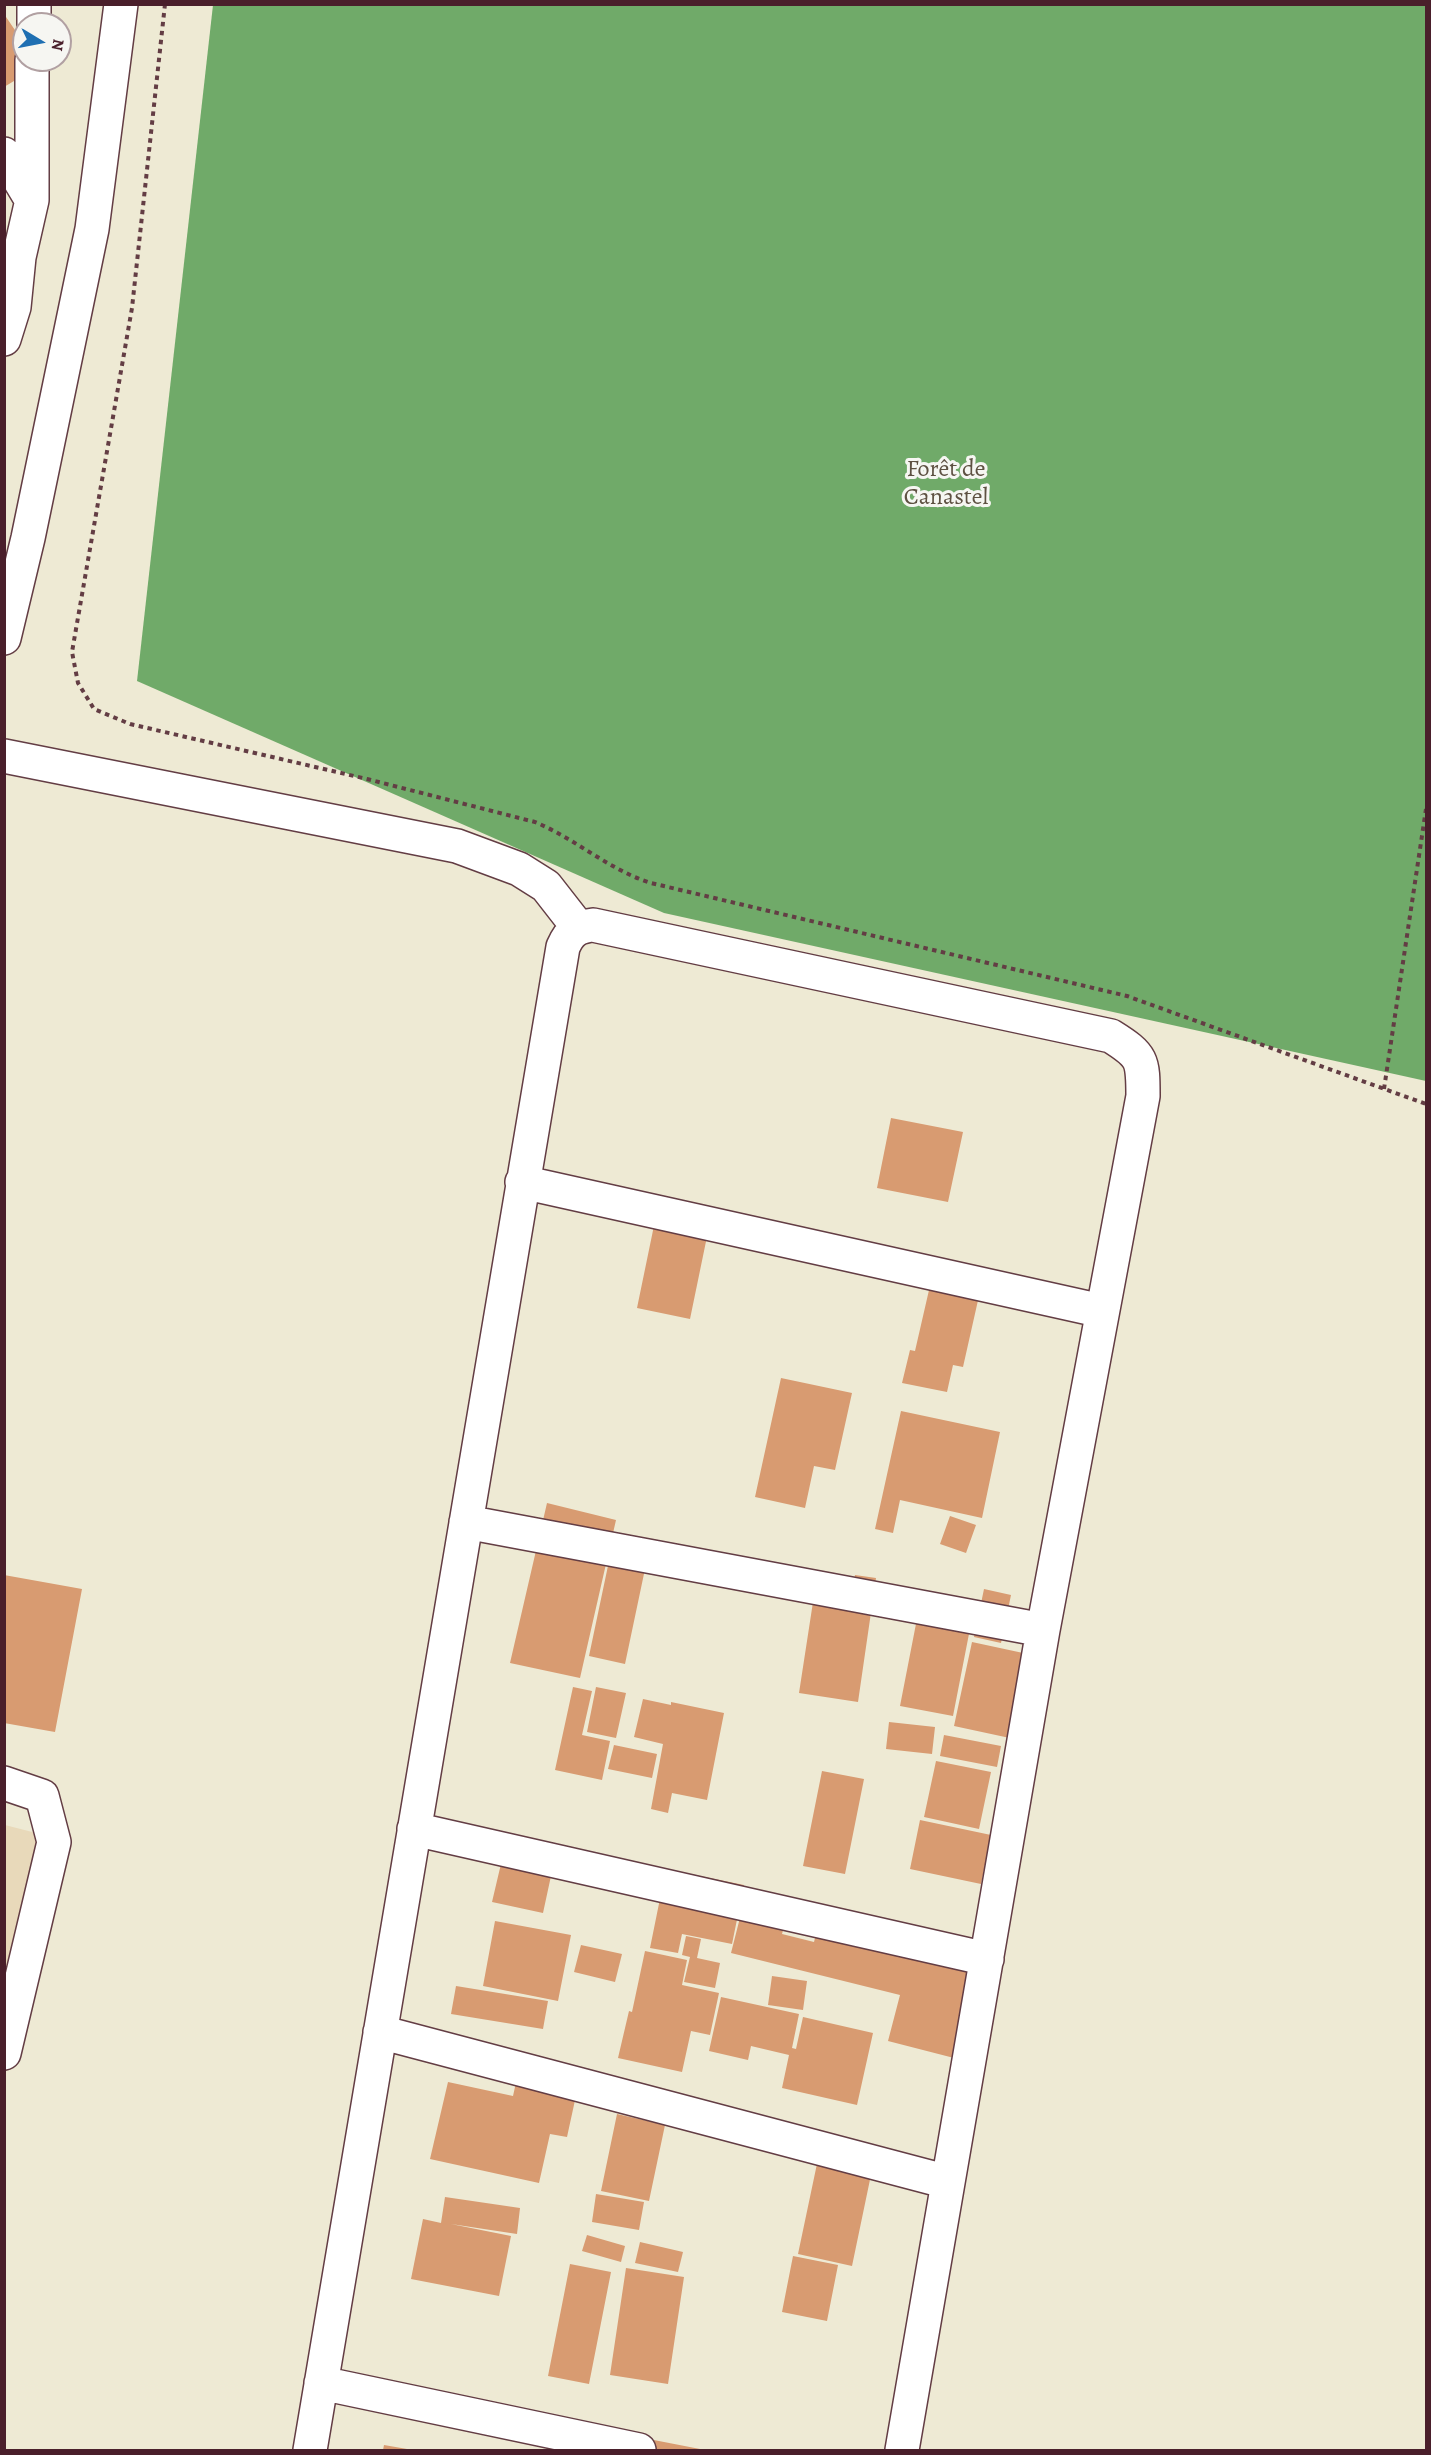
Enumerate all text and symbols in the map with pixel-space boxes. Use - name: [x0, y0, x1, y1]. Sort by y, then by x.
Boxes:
- north arrow: [12, 12, 72, 72]
- text: N: [46, 37, 70, 52]
- park label: Forêt de Canastel: [904, 456, 988, 512]

